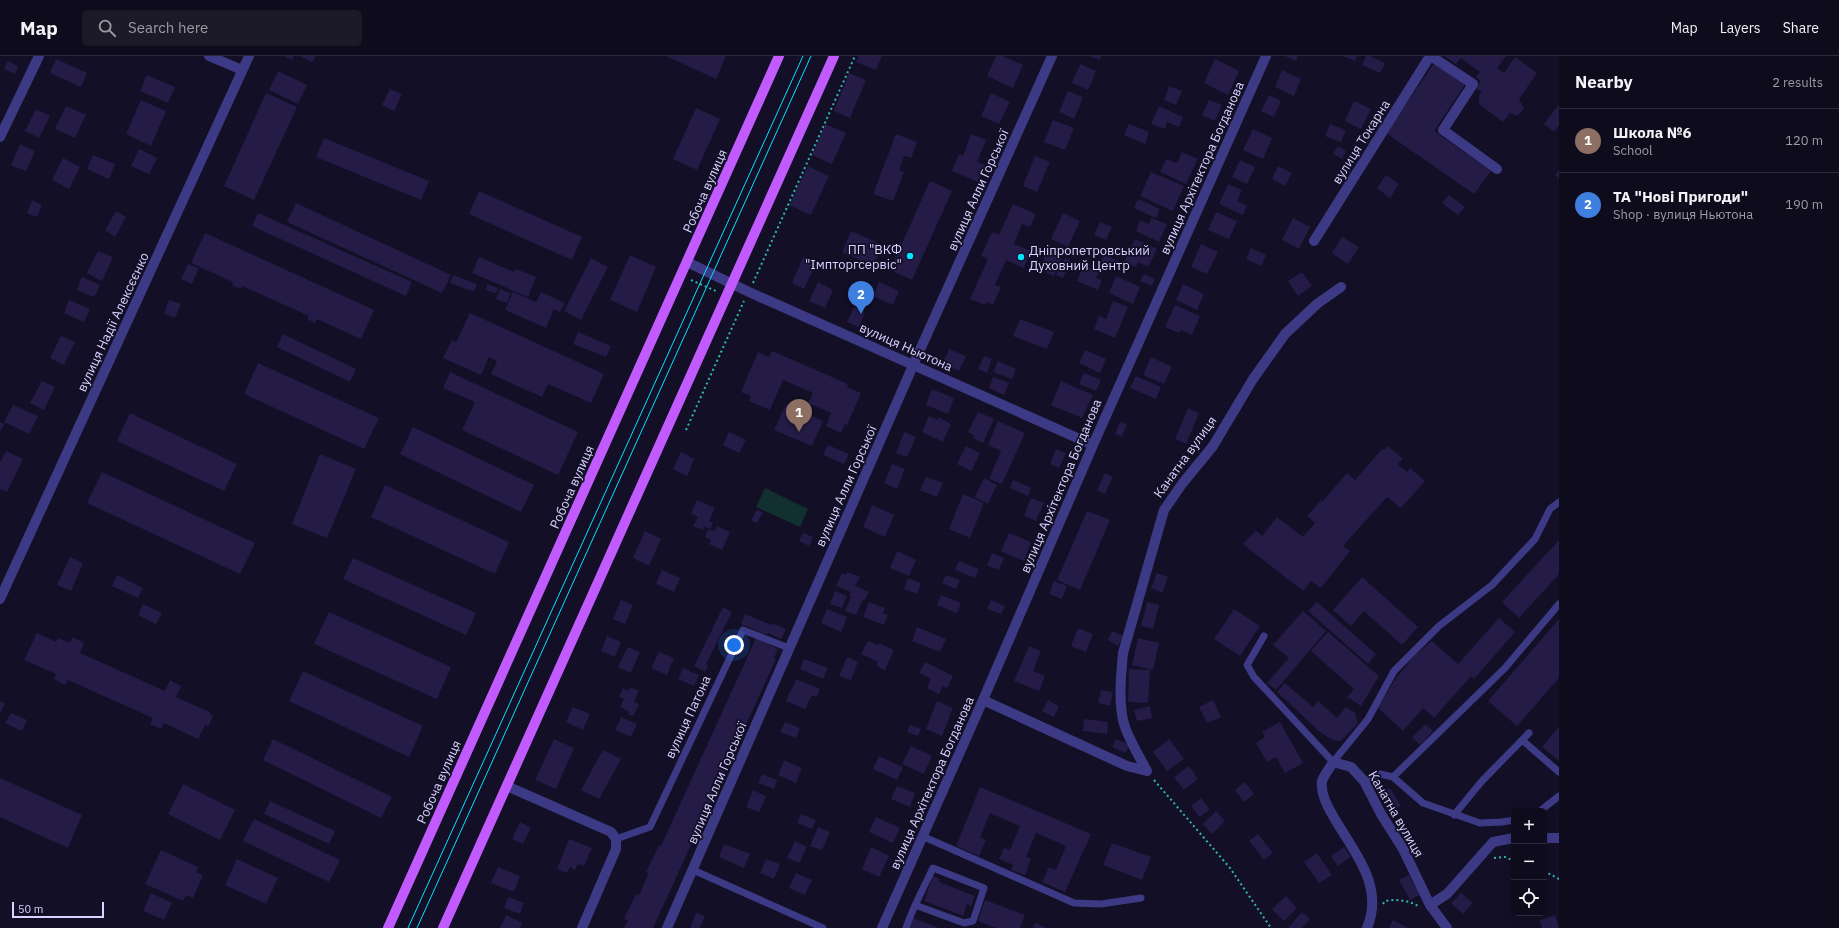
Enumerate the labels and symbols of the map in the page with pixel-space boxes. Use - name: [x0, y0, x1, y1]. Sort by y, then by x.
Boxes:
- street label: вулиця Архітектора Богданова: [1156, 79, 1248, 257]
- street label: вулиця Токарна: [1328, 97, 1394, 187]
- street label: вулиця Алли Горської: [944, 126, 1013, 253]
- street label: Робоча вулиця: [679, 147, 731, 235]
- place label: ПП "ВКФ "Імпторгсервіс": [805, 241, 902, 273]
- place label: Дніпропетровський Духовний Центр: [1029, 242, 1150, 274]
- street label: вулиця Надії Алексєєнко: [73, 250, 153, 394]
- marker: ПП "ВКФ "Імпторгсервіс": [905, 251, 915, 261]
- marker: Дніпропетровський Духовний Центр: [1016, 252, 1026, 262]
- pin: 2: [848, 281, 874, 314]
- street label: вулиця Ньютона: [857, 319, 955, 375]
- street label: вулиця Архітектора Богданова: [1017, 396, 1105, 576]
- pin: 1: [786, 399, 812, 432]
- street label: Канатна вулиця: [1150, 413, 1220, 501]
- street label: вулиця Алли Горської: [812, 422, 881, 549]
- street label: Робоча вулиця: [546, 443, 598, 531]
- your location: [724, 635, 744, 655]
- street label: вулиця Патона: [661, 673, 715, 761]
- street label: вулиця Архітектора Богданова: [886, 694, 978, 872]
- street label: вулиця Алли Горської: [684, 719, 751, 847]
- street label: Робоча вулиця: [413, 738, 465, 826]
- street label: Канатна вулиця: [1364, 768, 1428, 860]
- scale bar: [12, 900, 104, 919]

